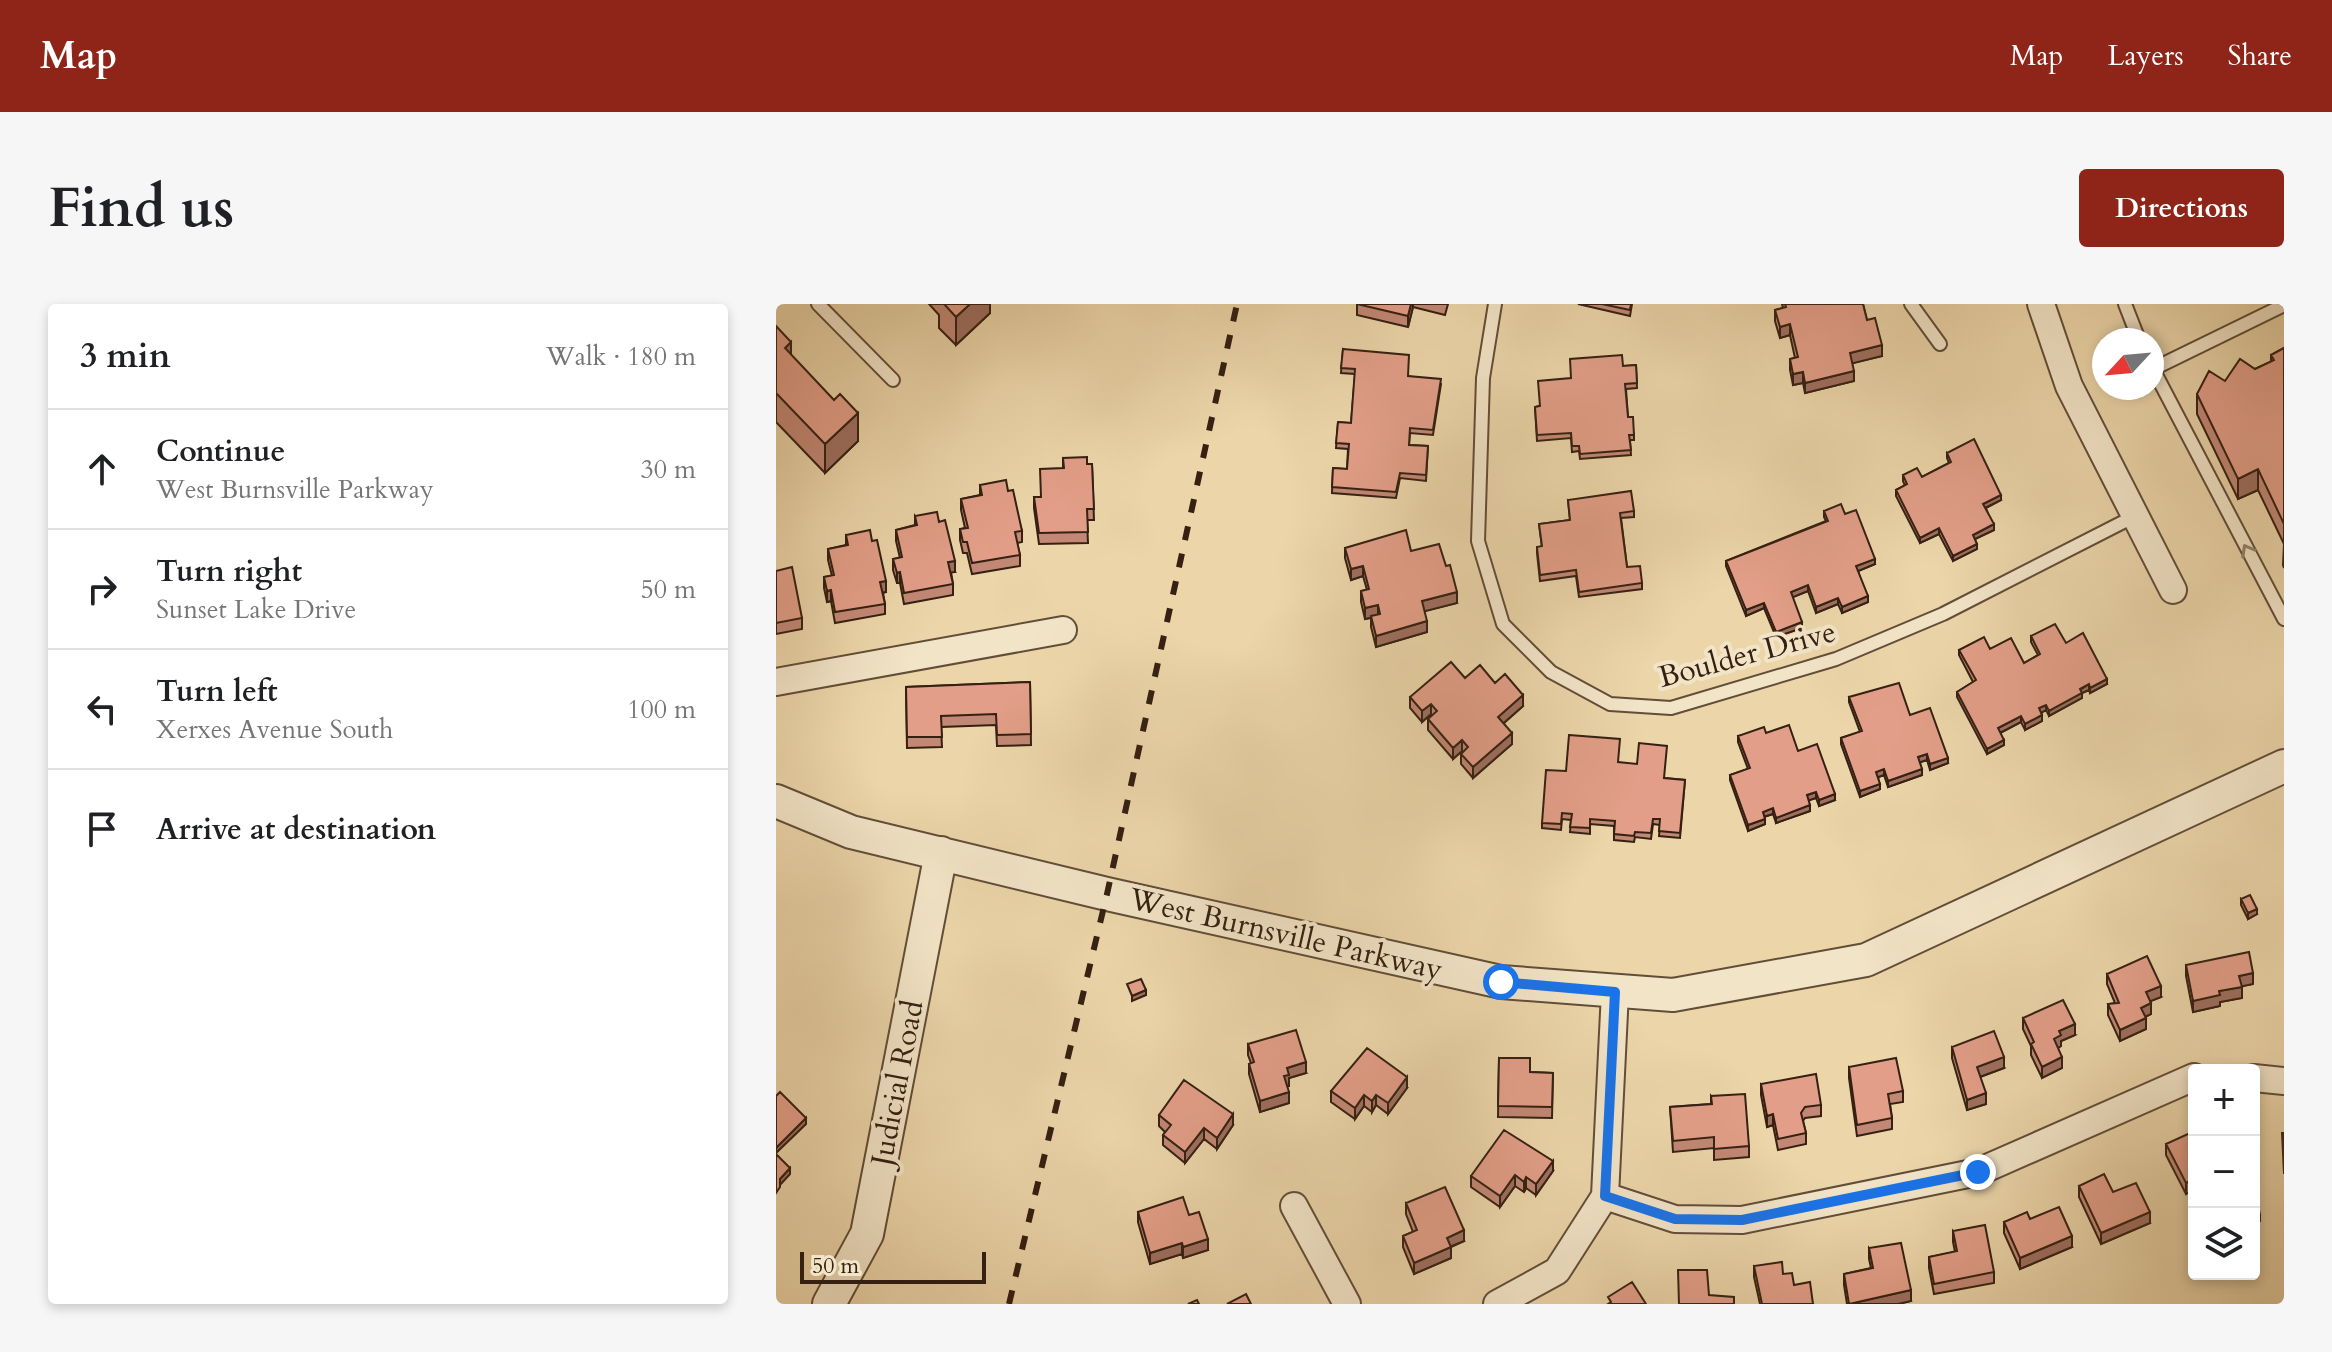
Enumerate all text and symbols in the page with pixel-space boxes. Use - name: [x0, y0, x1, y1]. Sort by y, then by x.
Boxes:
- text: Map: [40, 30, 117, 82]
- text: Map: [2010, 37, 2063, 75]
- text: Layers: [2107, 37, 2184, 75]
- text: Share: [2228, 37, 2292, 75]
- button: Directions: [2079, 169, 2284, 247]
- text: Find us: [48, 171, 234, 246]
- north arrow: [2092, 328, 2164, 400]
- text: 3 min: [80, 333, 171, 379]
- text: Walk · 180 m: [546, 339, 696, 374]
- text: Continue: [156, 431, 285, 472]
- icon: ahead: [80, 447, 124, 491]
- text: 30 m: [640, 452, 696, 487]
- text: West Burnsville Parkway: [156, 472, 434, 507]
- one-way arrow: [2241, 544, 2256, 558]
- text: Turn right: [156, 551, 302, 592]
- icon: right: [80, 567, 124, 611]
- text: 50 m: [640, 572, 696, 607]
- text: Sunset Lake Drive: [156, 592, 356, 627]
- street label: Boulder Drive: [1654, 611, 1840, 698]
- text: Turn left: [156, 671, 278, 712]
- icon: left: [80, 687, 124, 731]
- text: 100 m: [627, 692, 696, 727]
- text: Xerxes Avenue South: [156, 712, 393, 747]
- icon: arrive: [80, 807, 124, 851]
- text: Arrive at destination: [156, 809, 436, 850]
- street label: West Burnsville Parkway: [1124, 878, 1447, 991]
- route start: [1483, 964, 1519, 1000]
- street label: Judicial Road: [861, 997, 934, 1173]
- map controls: [2188, 1064, 2260, 1280]
- button: +: [2188, 1064, 2260, 1136]
- button: −: [2188, 1136, 2260, 1208]
- route end: [1960, 1154, 1996, 1190]
- button: layers: [2188, 1208, 2260, 1280]
- scale bar: [800, 1248, 986, 1284]
- text: 50 m: [812, 1251, 859, 1281]

